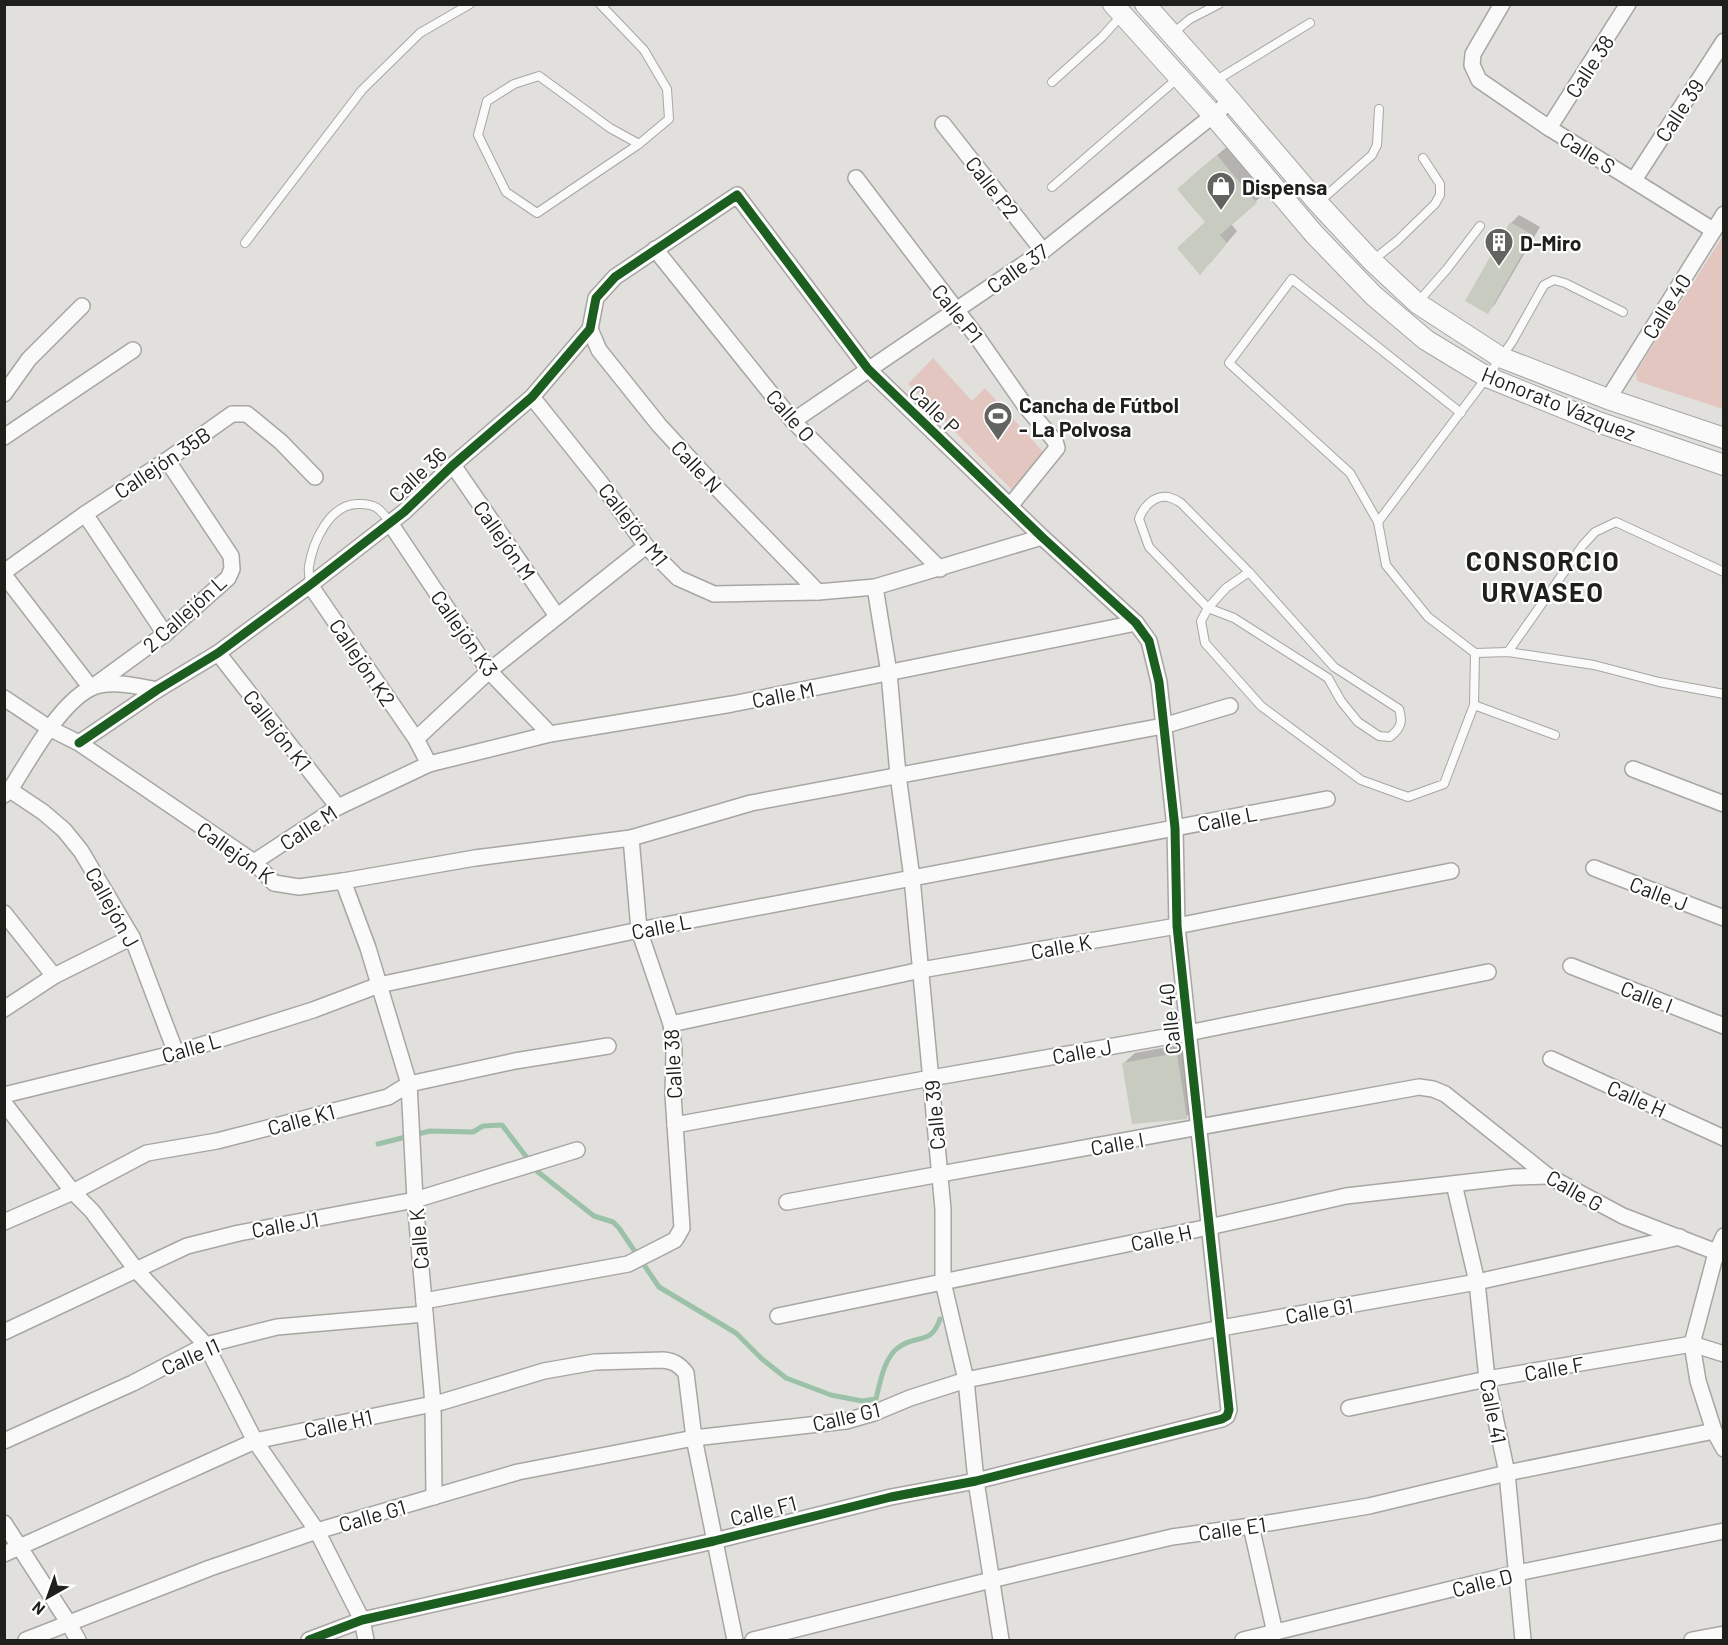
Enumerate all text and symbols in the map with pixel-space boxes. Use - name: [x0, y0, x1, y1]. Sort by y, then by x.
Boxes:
- street label: Calle 38: [1559, 30, 1619, 102]
- street label: Calle 39: [1649, 74, 1709, 146]
- street label: Calle S: [1556, 125, 1620, 179]
- street label: Calle P2: [961, 151, 1025, 223]
- shop icon: Dispensa: [1205, 170, 1237, 212]
- place label: Dispensa: [1242, 174, 1327, 199]
- building icon: D-Miro: [1483, 226, 1515, 268]
- place label: D-Miro: [1520, 230, 1581, 255]
- street label: Calle 37: [982, 238, 1053, 298]
- street label: Calle 40: [1636, 269, 1696, 343]
- street label: Calle P1: [927, 278, 989, 348]
- street label: Honorato Vázquez: [1478, 361, 1640, 445]
- street label: Calle P: [904, 379, 966, 439]
- street label: Calle O: [761, 384, 821, 446]
- place label: Cancha de Fútbol - La Polvosa: [1019, 392, 1179, 441]
- sports icon: Cancha de Fútbol - La Polvosa: [982, 400, 1014, 442]
- street label: Callejón 35B: [109, 421, 215, 503]
- street label: Calle N: [667, 435, 727, 497]
- street label: Calle 36: [383, 441, 451, 507]
- street label: Callejón M1: [594, 478, 674, 570]
- street label: Callejón M: [469, 496, 541, 584]
- district label: CONSORCIO URVASEO: [1466, 544, 1620, 607]
- street label: 2 Callejón L: [137, 569, 231, 657]
- street label: Callejón K3: [426, 585, 504, 681]
- street label: Callejón K2: [325, 613, 401, 711]
- street label: Calle M: [749, 676, 817, 712]
- street label: Callejón K1: [239, 684, 317, 776]
- street label: Calle M: [275, 799, 341, 855]
- street label: Calle L: [1195, 800, 1259, 836]
- street label: Callejón K: [193, 816, 279, 888]
- street label: Callejón J: [81, 862, 145, 952]
- street label: Calle J: [1626, 870, 1692, 916]
- street label: Calle L: [629, 908, 693, 944]
- street label: Calle K: [1029, 928, 1093, 964]
- street label: Calle I: [1617, 975, 1677, 1017]
- street label: Calle 40: [1153, 982, 1185, 1056]
- street label: Calle L: [159, 1027, 224, 1067]
- street label: Calle 38: [658, 1028, 686, 1100]
- street label: Calle J: [1050, 1033, 1114, 1069]
- street label: Calle H: [1604, 1074, 1670, 1122]
- street label: Calle 39: [918, 1079, 950, 1151]
- street label: Calle K1: [265, 1098, 337, 1140]
- street label: Calle I: [1088, 1126, 1146, 1160]
- street label: Calle G: [1542, 1164, 1608, 1216]
- street label: Calle J1: [249, 1206, 321, 1242]
- street label: Calle K: [403, 1207, 433, 1271]
- street label: Calle H: [1128, 1218, 1194, 1256]
- street label: Calle G1: [1283, 1292, 1355, 1328]
- street label: Calle I1: [157, 1332, 223, 1380]
- street label: Calle F: [1522, 1350, 1586, 1386]
- street label: Calle 41: [1475, 1377, 1513, 1445]
- street label: Calle G1: [810, 1396, 882, 1436]
- street label: Calle H1: [301, 1404, 375, 1442]
- street label: Calle F1: [727, 1490, 799, 1530]
- street label: Calle G1: [336, 1494, 408, 1536]
- street label: Calle E1: [1196, 1511, 1268, 1545]
- street label: Calle D: [1449, 1562, 1515, 1602]
- north arrow: [18, 1567, 78, 1627]
- text: N: [28, 1598, 48, 1620]

